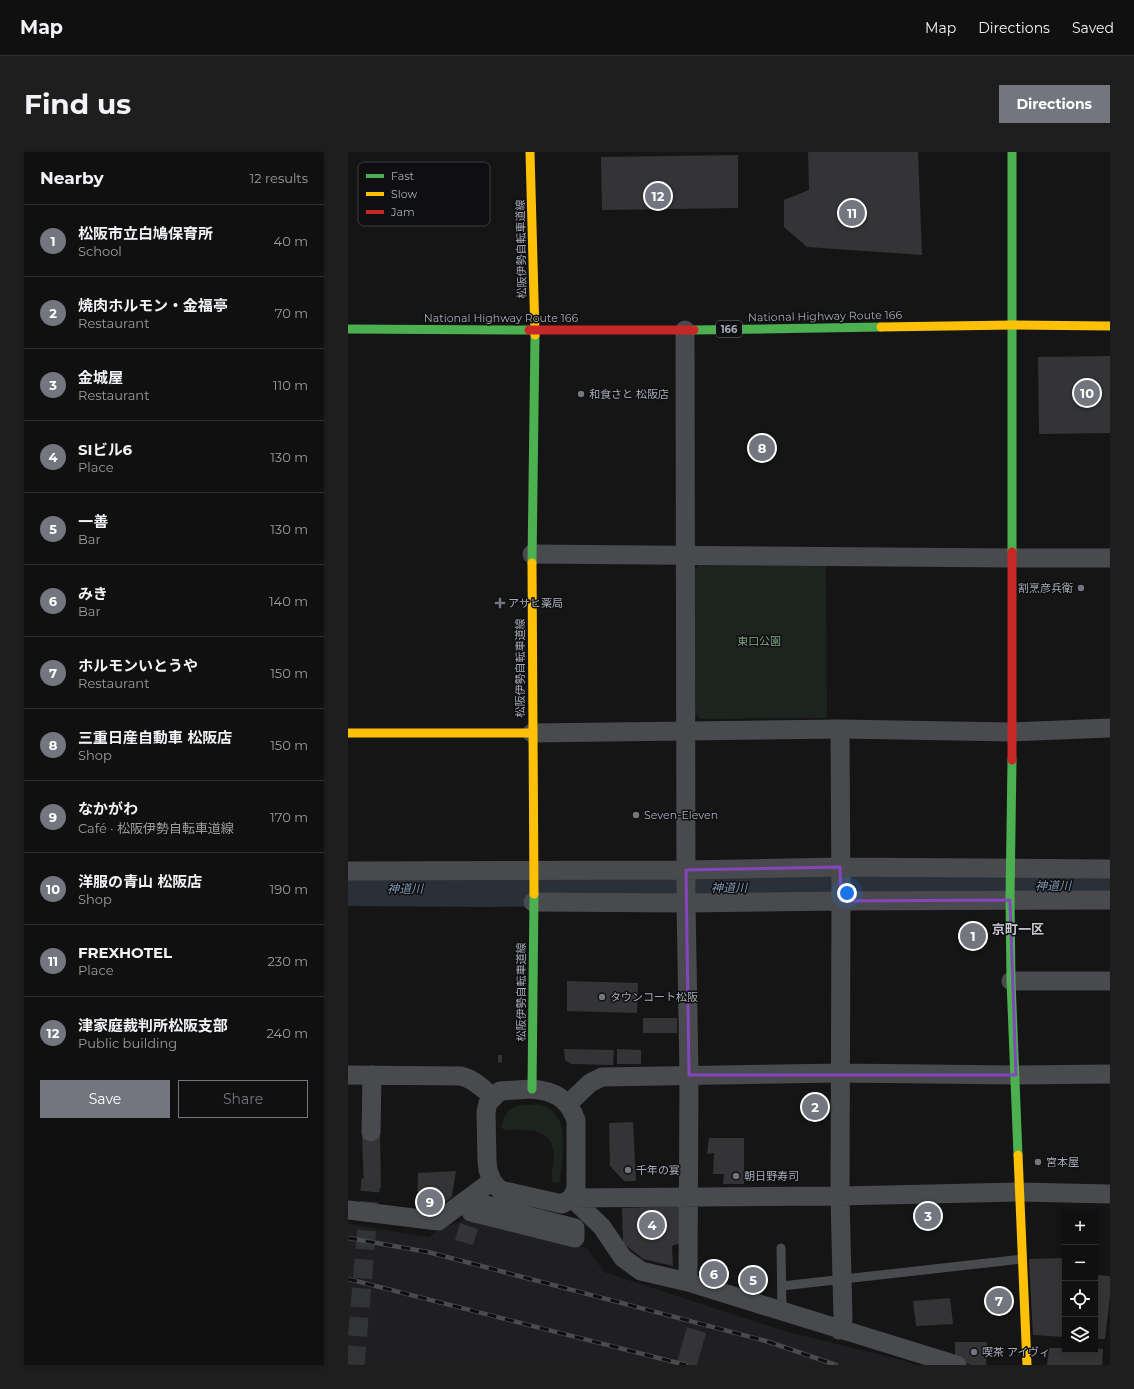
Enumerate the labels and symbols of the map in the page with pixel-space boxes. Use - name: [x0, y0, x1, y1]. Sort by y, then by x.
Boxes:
- legend: [358, 162, 490, 226]
- text: Fast: [391, 169, 415, 183]
- pin: 12: [645, 181, 671, 211]
- text: Slow: [391, 187, 417, 201]
- pin: 11: [839, 198, 865, 228]
- street label: 松阪伊勢自転車道線: [513, 199, 529, 299]
- text: Jam: [390, 205, 415, 219]
- street label: National Highway Route 166: [748, 308, 903, 324]
- street label: National Highway Route 166: [424, 311, 578, 325]
- road number: 166: [716, 321, 742, 337]
- pin: 10: [1074, 378, 1100, 408]
- place label: 和食さと 松阪店: [589, 387, 669, 401]
- marker: 和食さと 松阪店: [576, 389, 586, 399]
- pin: 8: [749, 433, 775, 463]
- place label: 割烹彦兵衛: [1018, 581, 1073, 595]
- marker: 割烹彦兵衛: [1076, 583, 1086, 593]
- place label: アサヒ薬局: [508, 596, 563, 610]
- marker: アサヒ薬局: [495, 598, 505, 608]
- street label: 松阪伊勢自転車道線: [513, 619, 527, 718]
- park label: 東口公園: [737, 634, 781, 648]
- place label: Seven-Eleven: [644, 808, 718, 822]
- marker: Seven-Eleven: [631, 810, 641, 820]
- water label: 神道川: [1035, 878, 1073, 893]
- water label: 神道川: [711, 880, 749, 895]
- water label: 神道川: [387, 881, 425, 896]
- your location: [837, 883, 857, 903]
- pin: 1: [960, 921, 986, 951]
- district label: 京町一区: [992, 921, 1044, 937]
- street label: 松阪伊勢自転車道線: [514, 943, 528, 1042]
- place label: タウンコート松阪: [610, 990, 698, 1004]
- marker: タウンコート松阪: [597, 992, 607, 1002]
- pin: 2: [802, 1092, 828, 1122]
- place label: 宮本屋: [1046, 1155, 1079, 1169]
- marker: 宮本屋: [1033, 1157, 1043, 1167]
- place label: 千年の宴: [636, 1163, 680, 1177]
- marker: 千年の宴: [623, 1165, 633, 1175]
- place label: 朝日野寿司: [744, 1169, 799, 1183]
- marker: 朝日野寿司: [731, 1171, 741, 1181]
- pin: 9: [417, 1187, 443, 1217]
- pin: 3: [915, 1201, 941, 1231]
- pin: 4: [639, 1210, 665, 1240]
- pin: 6: [701, 1259, 727, 1289]
- pin: 5: [740, 1265, 766, 1295]
- pin: 7: [986, 1286, 1012, 1316]
- place label: 喫茶 アイヴィ: [982, 1345, 1050, 1359]
- marker: 喫茶 アイヴィ: [969, 1347, 979, 1357]

